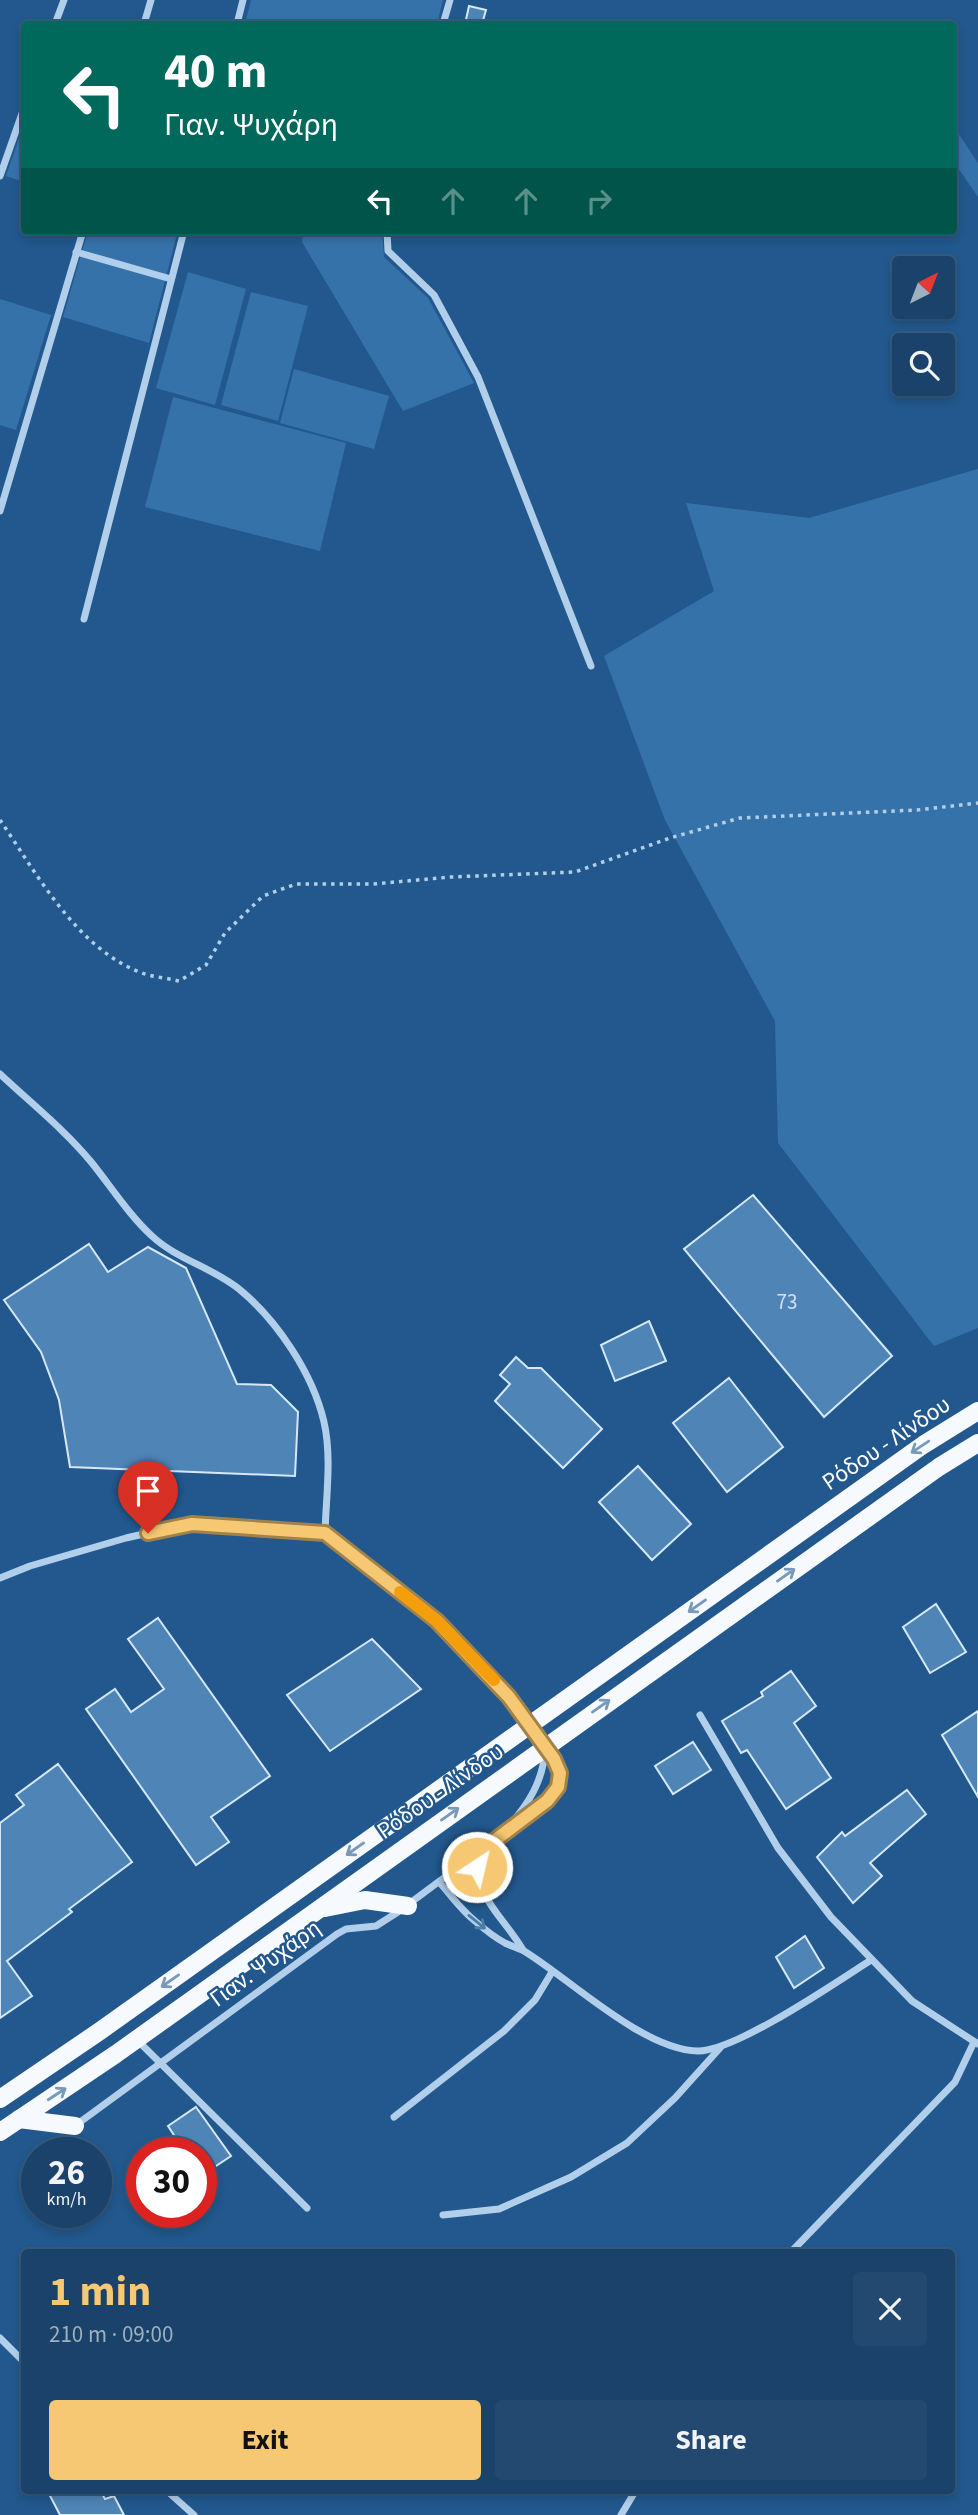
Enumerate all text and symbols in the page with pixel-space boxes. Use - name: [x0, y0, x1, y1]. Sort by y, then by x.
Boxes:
- text: 40 m: [164, 37, 268, 107]
- icon: left: [49, 49, 140, 140]
- text: Γιαν. Ψυχάρη: [164, 102, 338, 148]
- icon: left: [361, 182, 399, 220]
- icon: ahead: [434, 182, 472, 220]
- icon: ahead: [507, 182, 545, 220]
- icon: right: [580, 182, 618, 220]
- north arrow: [892, 256, 956, 318]
- map controls: [892, 256, 955, 396]
- button: search: [892, 333, 955, 396]
- house number: 73: [777, 1287, 797, 1317]
- street label: Ρόδου - Λίνδου: [815, 1387, 957, 1499]
- one-way arrow: [911, 1440, 930, 1454]
- pin: [118, 1461, 178, 1533]
- icon: arrive: [129, 1472, 167, 1510]
- one-way arrow: [776, 1568, 795, 1582]
- one-way arrow: [688, 1599, 707, 1613]
- one-way arrow: [591, 1699, 610, 1713]
- street label: Ρόδου - Λίνδου: [370, 1735, 511, 1848]
- one-way arrow: [440, 1807, 459, 1821]
- position arrow: [440, 1830, 514, 1904]
- one-way arrow: [346, 1842, 365, 1856]
- street label: Γιαν. Ψυχάρη: [202, 1911, 328, 2016]
- one-way arrow: [467, 1914, 485, 1930]
- one-way arrow: [161, 1974, 180, 1988]
- one-way arrow: [47, 2087, 66, 2101]
- speed limit sign: 30: [126, 2137, 217, 2228]
- text: 26: [48, 2148, 85, 2198]
- text: km/h: [47, 2187, 86, 2212]
- text: 1 min: [49, 2262, 151, 2322]
- button: close: [853, 2272, 927, 2346]
- text: 210 m · 09:00: [49, 2318, 173, 2351]
- button: Exit: [49, 2400, 481, 2480]
- button: Share: [495, 2400, 927, 2480]

